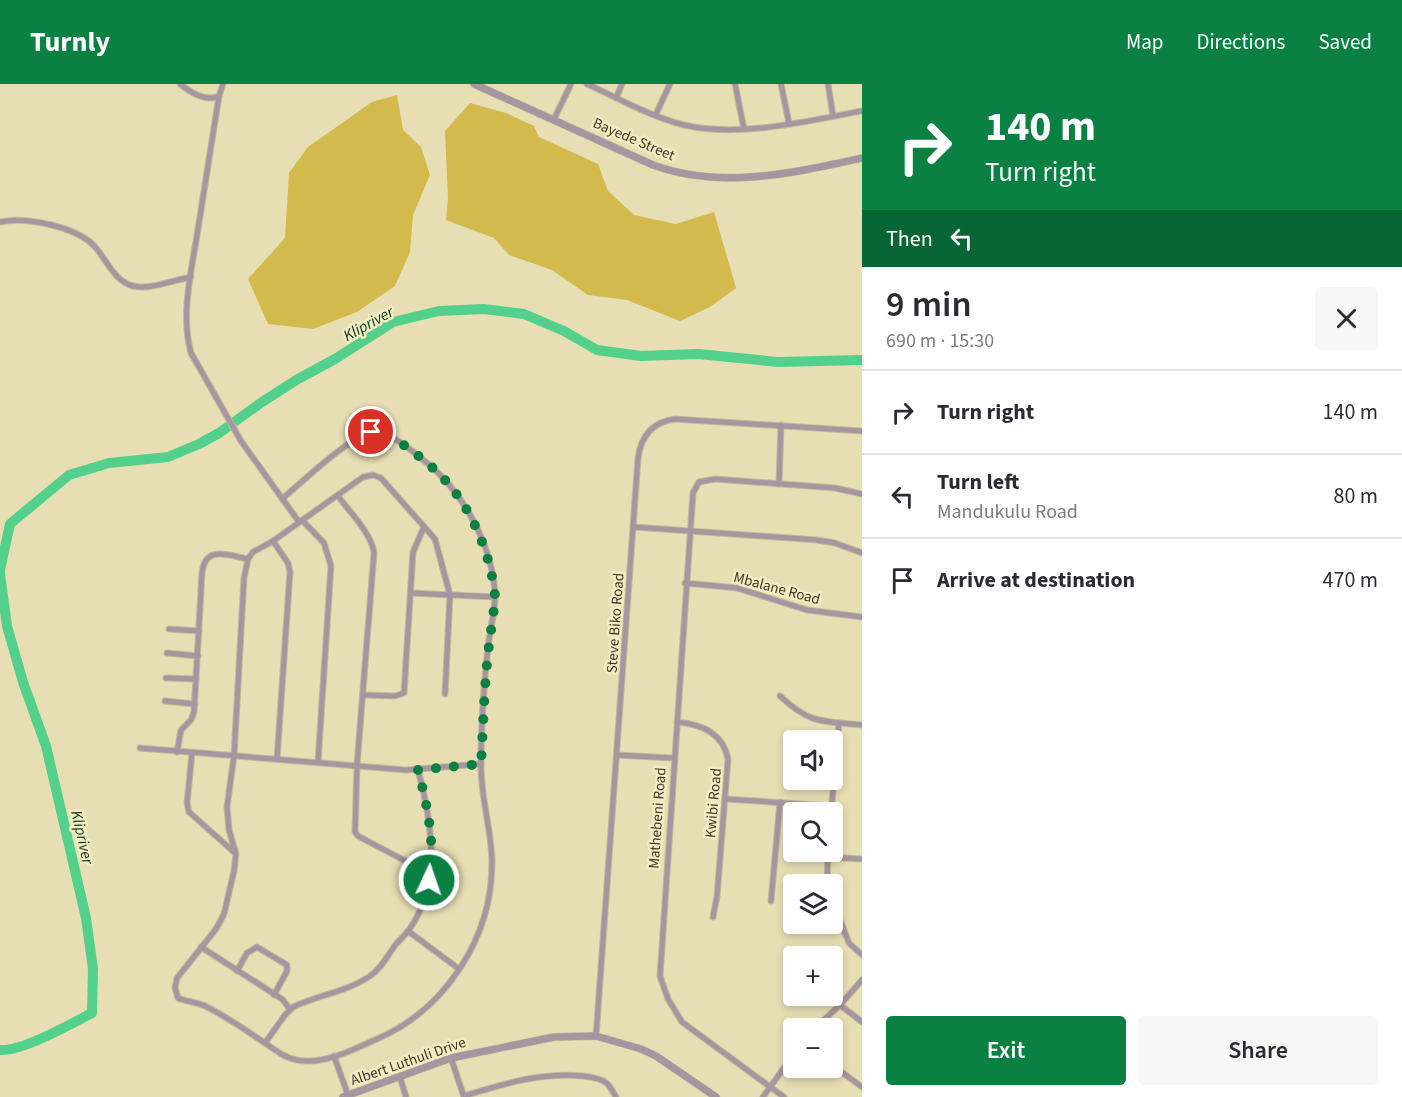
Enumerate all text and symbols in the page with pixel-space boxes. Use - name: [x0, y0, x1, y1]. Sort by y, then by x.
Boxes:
- text: Turnly: [30, 22, 110, 62]
- text: Map: [1126, 27, 1164, 57]
- text: Directions: [1197, 27, 1285, 57]
- text: Saved: [1318, 27, 1372, 57]
- text: 140 m: [985, 97, 1096, 157]
- icon: right: [886, 108, 964, 186]
- street label: Bayede Street: [590, 113, 678, 166]
- text: Turn right: [985, 153, 1096, 192]
- icon: left: [945, 222, 978, 255]
- text: Then: [886, 223, 933, 255]
- text: 9 min: [886, 279, 972, 330]
- button: close: [1315, 287, 1378, 350]
- water label: Klipriver: [339, 300, 399, 347]
- text: 690 m · 15:30: [886, 327, 994, 355]
- icon: right: [886, 396, 919, 429]
- text: Turn right: [937, 396, 1034, 428]
- text: 140 m: [1323, 396, 1378, 428]
- pin: [345, 406, 396, 457]
- icon: arrive: [354, 415, 387, 448]
- text: Turn left: [937, 466, 1019, 498]
- icon: left: [886, 480, 919, 513]
- text: 80 m: [1333, 480, 1378, 512]
- text: Mandukulu Road: [937, 498, 1078, 526]
- icon: arrive: [886, 564, 919, 597]
- text: Arrive at destination: [937, 564, 1135, 596]
- text: 470 m: [1323, 564, 1378, 596]
- street label: Mbalane Road: [731, 567, 822, 610]
- street label: Steve Biko Road: [602, 572, 629, 674]
- map controls: [783, 730, 843, 1078]
- button: sound: [783, 730, 843, 790]
- street label: Mathebeni Road: [643, 767, 672, 870]
- street label: Kwibi Road: [700, 767, 727, 839]
- button: search: [783, 802, 843, 862]
- water label: Klipriver: [65, 808, 99, 868]
- position arrow: [397, 848, 461, 912]
- button: layers: [783, 874, 843, 934]
- button: +: [783, 946, 843, 1006]
- button: Exit: [886, 1016, 1126, 1085]
- button: Share: [1138, 1016, 1378, 1085]
- button: −: [783, 1018, 843, 1078]
- street label: Albert Luthuli Drive: [348, 1032, 469, 1091]

